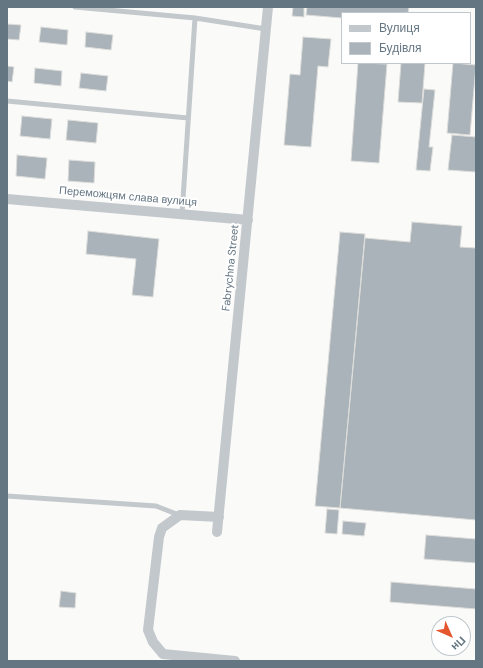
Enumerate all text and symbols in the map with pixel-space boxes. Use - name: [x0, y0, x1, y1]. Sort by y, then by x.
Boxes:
- legend: [341, 12, 471, 64]
- text: Вулиця: [379, 20, 420, 36]
- text: Будівля: [379, 40, 421, 56]
- street label: Переможцям слава вулиця: [58, 184, 198, 210]
- street label: Fabrychna Street: [220, 224, 242, 312]
- north arrow: [431, 616, 471, 656]
- text: Пн: [449, 634, 469, 654]

